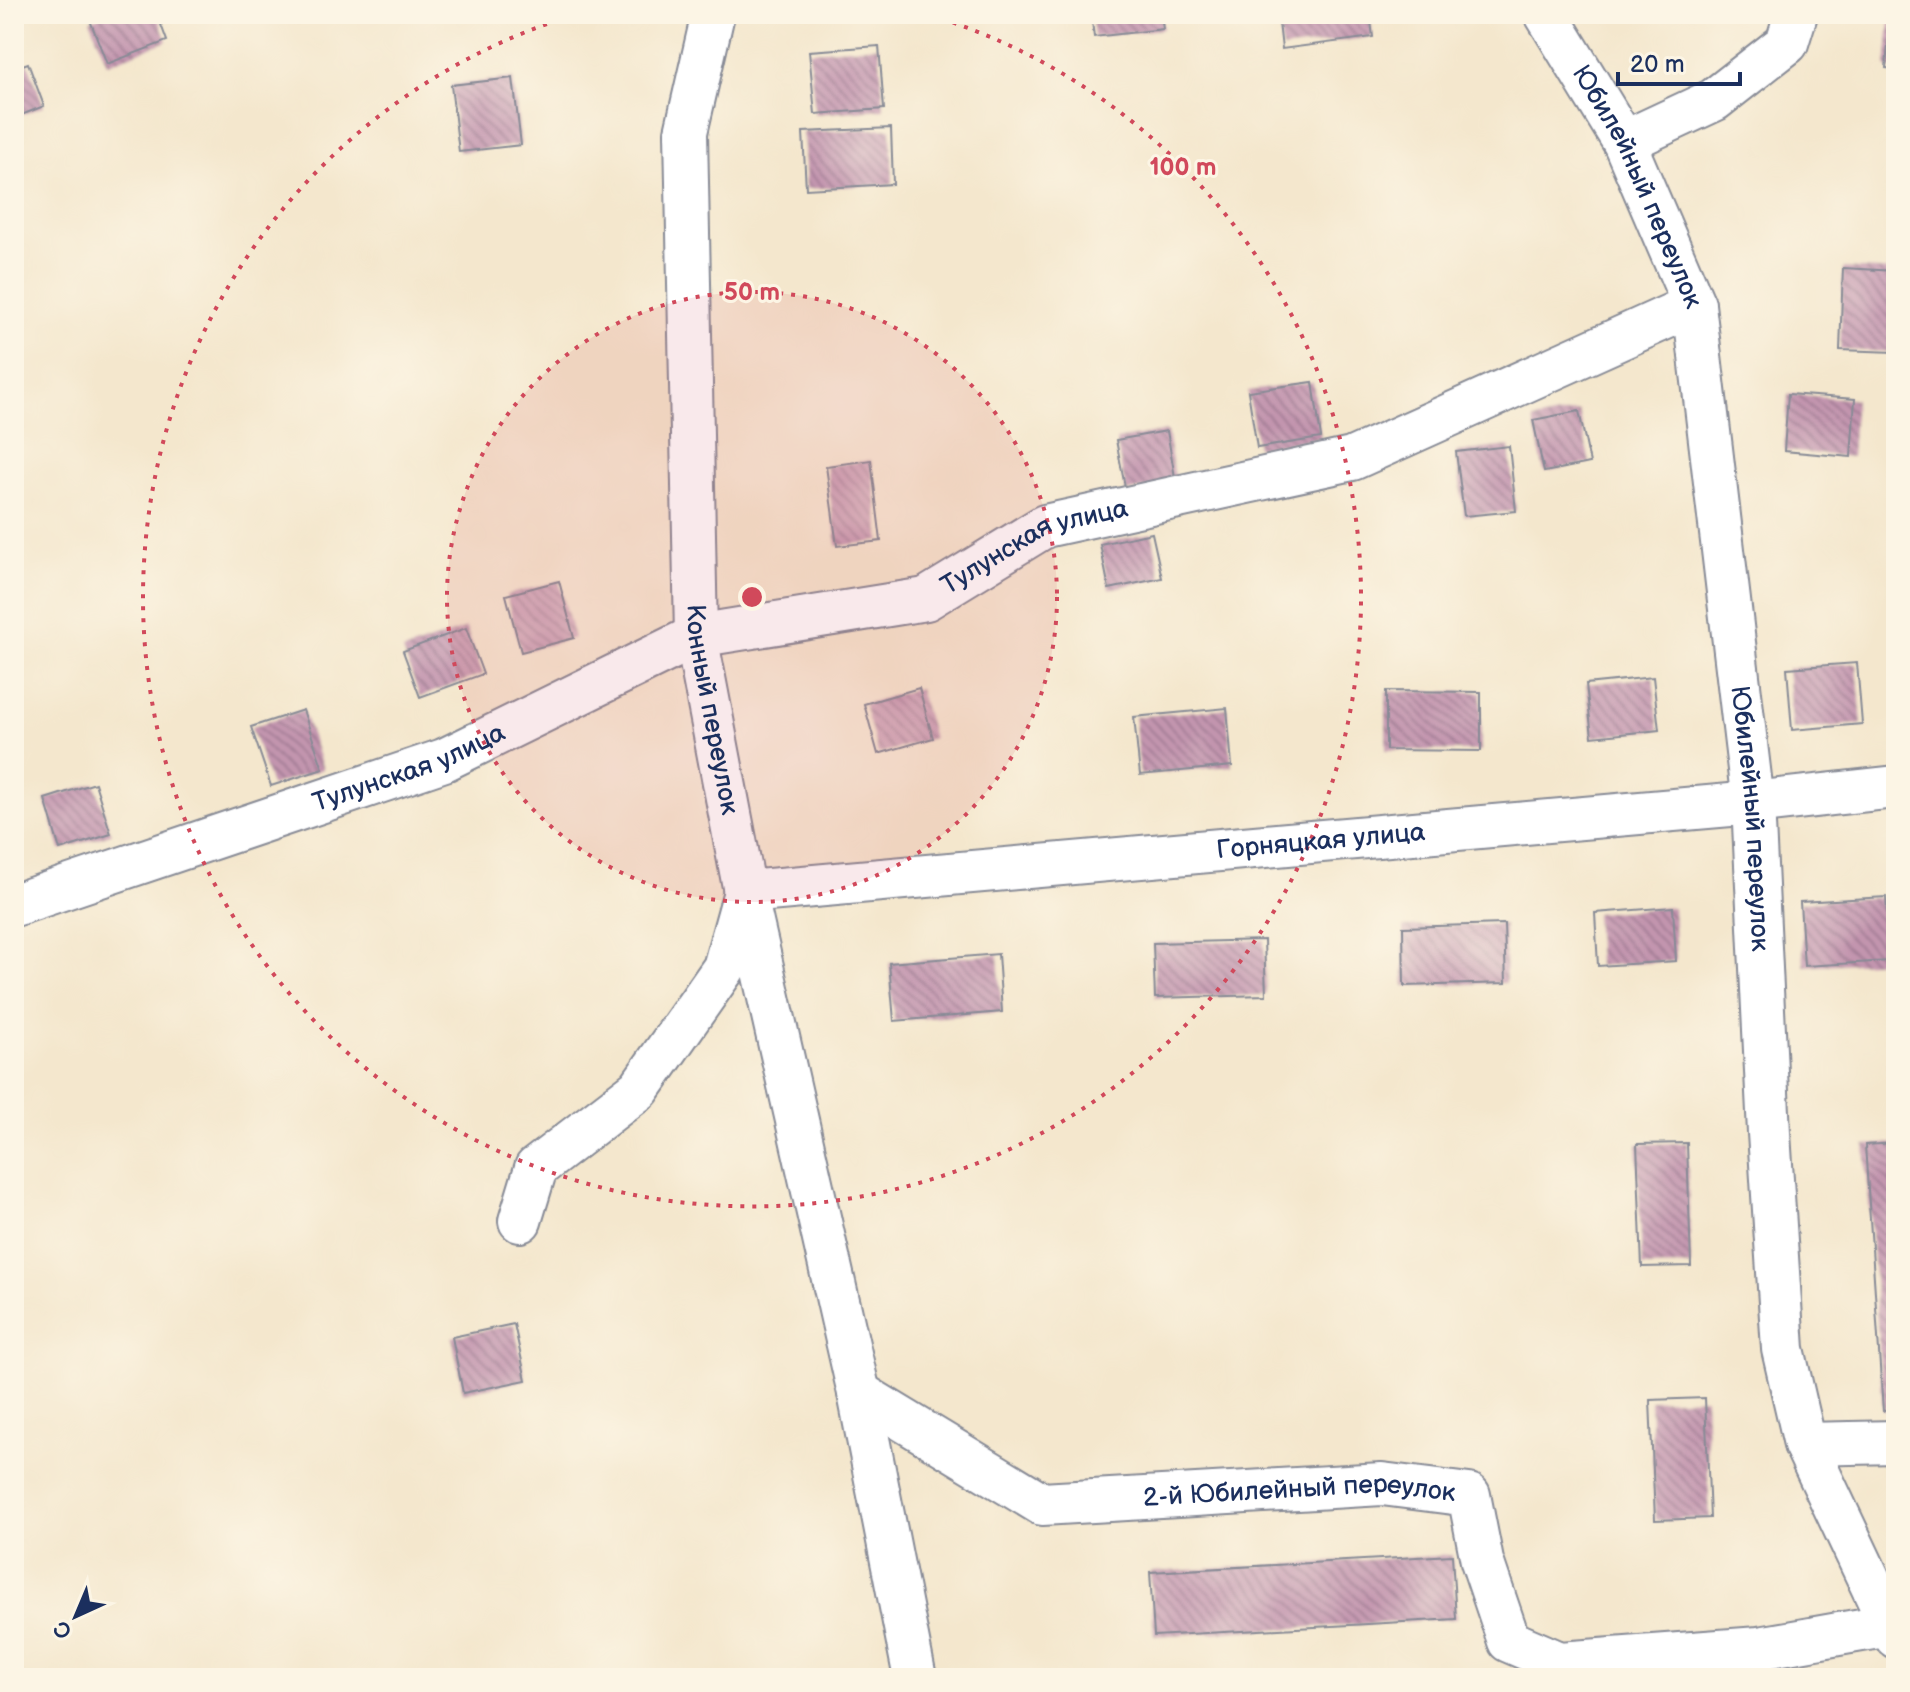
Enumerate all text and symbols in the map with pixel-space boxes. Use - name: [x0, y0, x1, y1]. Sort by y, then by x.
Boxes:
- scale bar: [1618, 36, 1740, 86]
- text: 20 m: [1630, 50, 1685, 79]
- street label: Юбилейный переулок: [1565, 59, 1709, 313]
- text: 100 m: [1150, 153, 1216, 182]
- text: 50 m: [724, 278, 780, 307]
- street label: Тулунская улица: [935, 493, 1131, 601]
- centre of rings: [738, 583, 766, 611]
- street label: Конный переулок: [680, 604, 745, 817]
- street label: Юбилейный переулок: [1724, 684, 1776, 952]
- street label: Тулунская улица: [309, 717, 510, 819]
- street label: Горняцкая улица: [1215, 817, 1426, 866]
- street label: 2-й Юбилейный переулок: [1142, 1468, 1458, 1514]
- north arrow: [36, 1576, 116, 1656]
- text: С: [48, 1614, 78, 1644]

